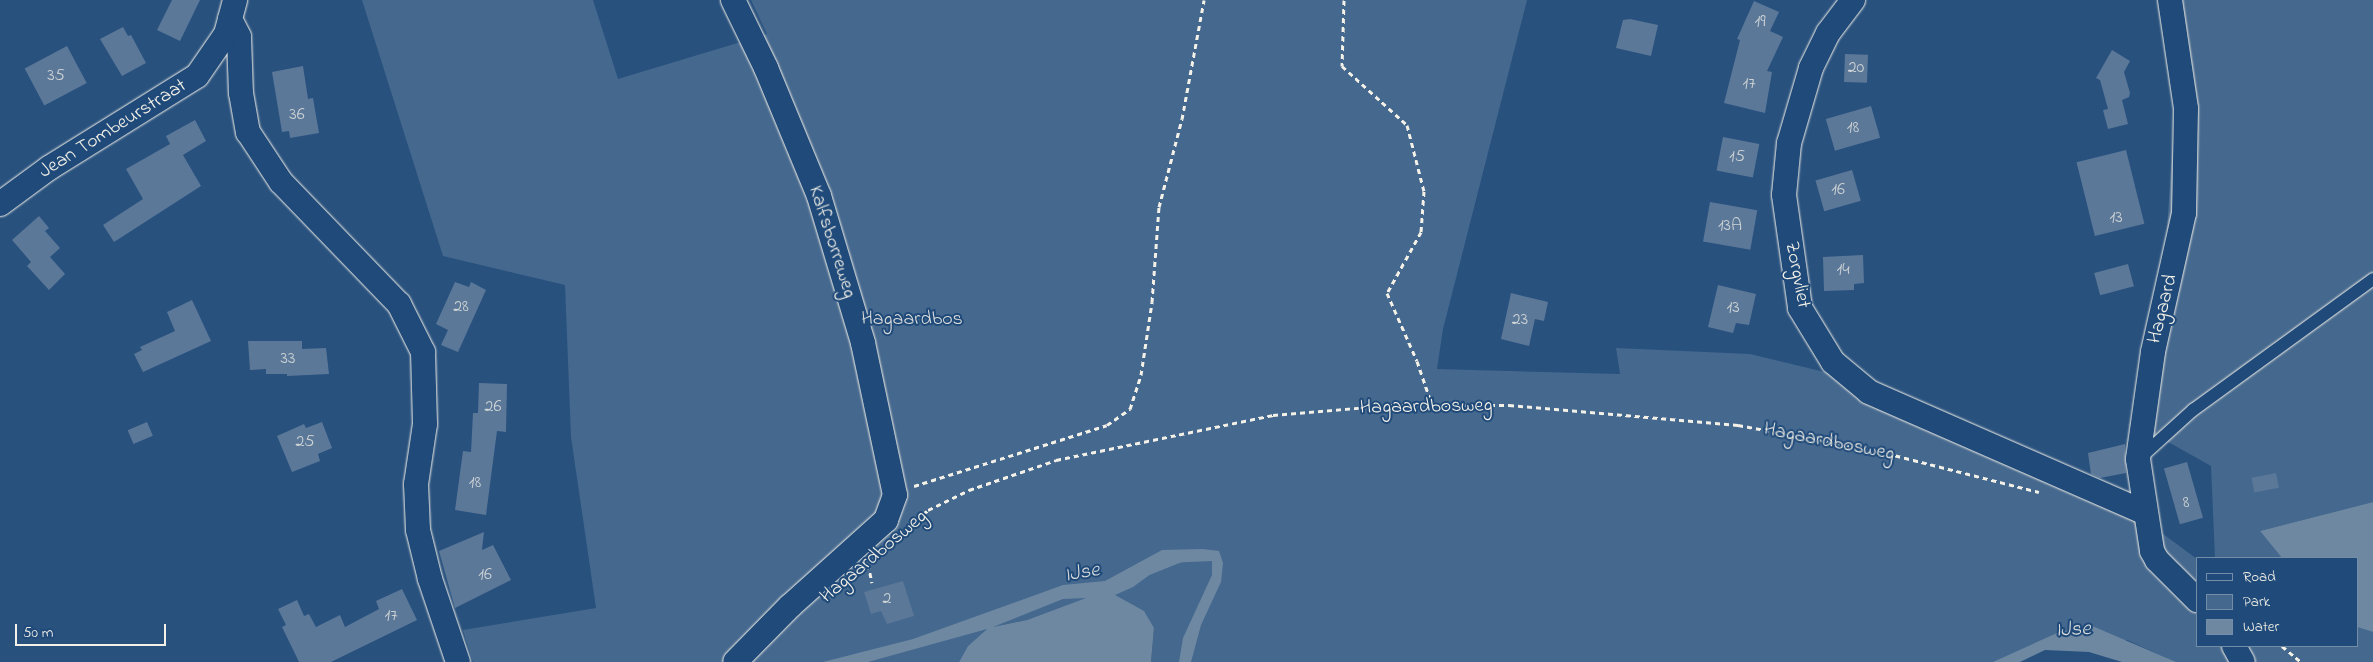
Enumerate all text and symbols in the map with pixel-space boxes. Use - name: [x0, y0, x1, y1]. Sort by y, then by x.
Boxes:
- house number: 19: [1754, 11, 1766, 33]
- house number: 20: [1848, 57, 1864, 79]
- house number: 35: [47, 65, 65, 87]
- house number: 17: [1742, 73, 1756, 95]
- street label: Jean Tombeurstraat: [35, 74, 191, 184]
- house number: 36: [289, 104, 305, 126]
- house number: 18: [1847, 117, 1859, 139]
- house number: 15: [1729, 146, 1745, 168]
- house number: 16: [1831, 179, 1845, 201]
- street label: Kalfsborreweg: [803, 183, 861, 301]
- house number: 13: [2109, 207, 2123, 229]
- house number: 13A: [1718, 215, 1742, 237]
- street label: Zorgvliet: [1779, 240, 1815, 310]
- house number: 14: [1836, 259, 1850, 281]
- street label: Hagaard: [2143, 272, 2183, 346]
- house number: 28: [453, 296, 469, 318]
- house number: 13: [1726, 297, 1740, 319]
- park label: Hagaardbos: [861, 307, 963, 331]
- house number: 23: [1512, 309, 1528, 331]
- house number: 33: [281, 348, 295, 370]
- street label: Hagaardbosweg: [1359, 394, 1493, 420]
- house number: 26: [485, 396, 501, 418]
- street label: Hagaardbosweg: [1762, 418, 1896, 466]
- house number: 25: [295, 431, 315, 453]
- house number: 18: [469, 472, 481, 494]
- house number: 8: [2183, 492, 2189, 514]
- street label: Hagaardbosweg: [815, 505, 933, 609]
- legend: [2196, 557, 2358, 647]
- water label: IJse: [1062, 558, 1102, 588]
- house number: 16: [478, 564, 492, 586]
- text: Road: [2243, 566, 2276, 588]
- house number: 2: [883, 588, 891, 610]
- text: Park: [2243, 591, 2270, 613]
- house number: 17: [384, 605, 398, 627]
- scale bar: [18, 614, 169, 646]
- water label: IJse: [2055, 616, 2091, 644]
- text: Water: [2243, 616, 2279, 638]
- text: 50 m: [23, 622, 53, 644]

